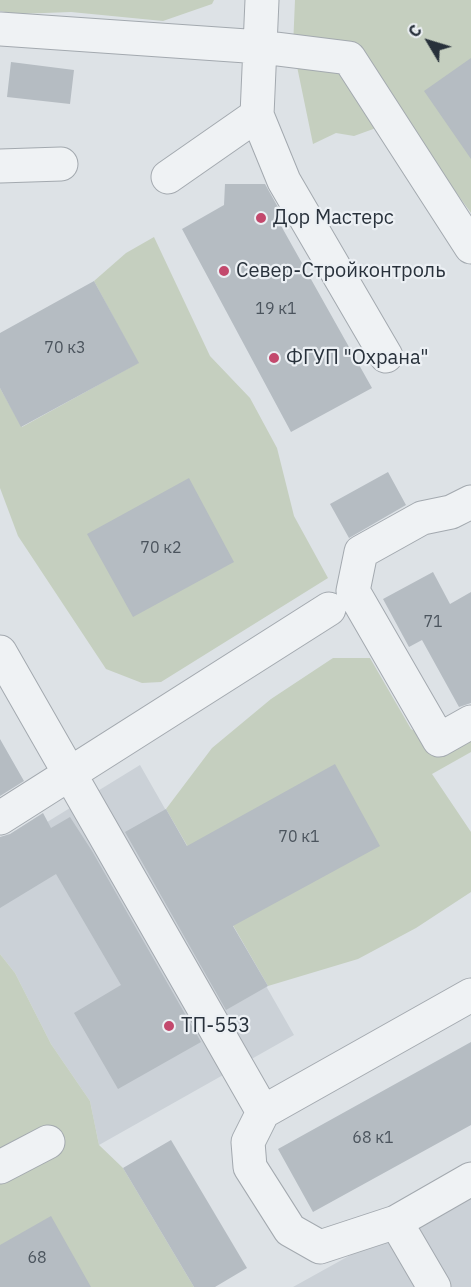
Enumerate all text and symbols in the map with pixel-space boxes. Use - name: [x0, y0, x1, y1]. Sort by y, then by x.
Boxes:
- north arrow: [399, 12, 459, 72]
- text: С: [404, 21, 426, 41]
- place label: Дор Мастерс: [273, 206, 394, 230]
- marker: Дор Мастерс: [254, 211, 268, 225]
- place label: Север-Стройконтроль: [236, 259, 446, 283]
- marker: Север-Стройконтроль: [217, 264, 231, 278]
- house number: 19 к1: [255, 299, 297, 319]
- house number: 70 к3: [44, 338, 86, 358]
- place label: ФГУП "Охрана": [286, 346, 429, 370]
- marker: ФГУП "Охрана": [267, 351, 281, 365]
- house number: 70 к2: [140, 538, 182, 558]
- house number: 71: [423, 612, 443, 632]
- house number: 70 к1: [278, 827, 320, 847]
- place label: ТП-553: [181, 1014, 250, 1038]
- marker: ТП-553: [162, 1019, 176, 1033]
- house number: 68 к1: [352, 1128, 394, 1148]
- house number: 68: [27, 1248, 47, 1268]

